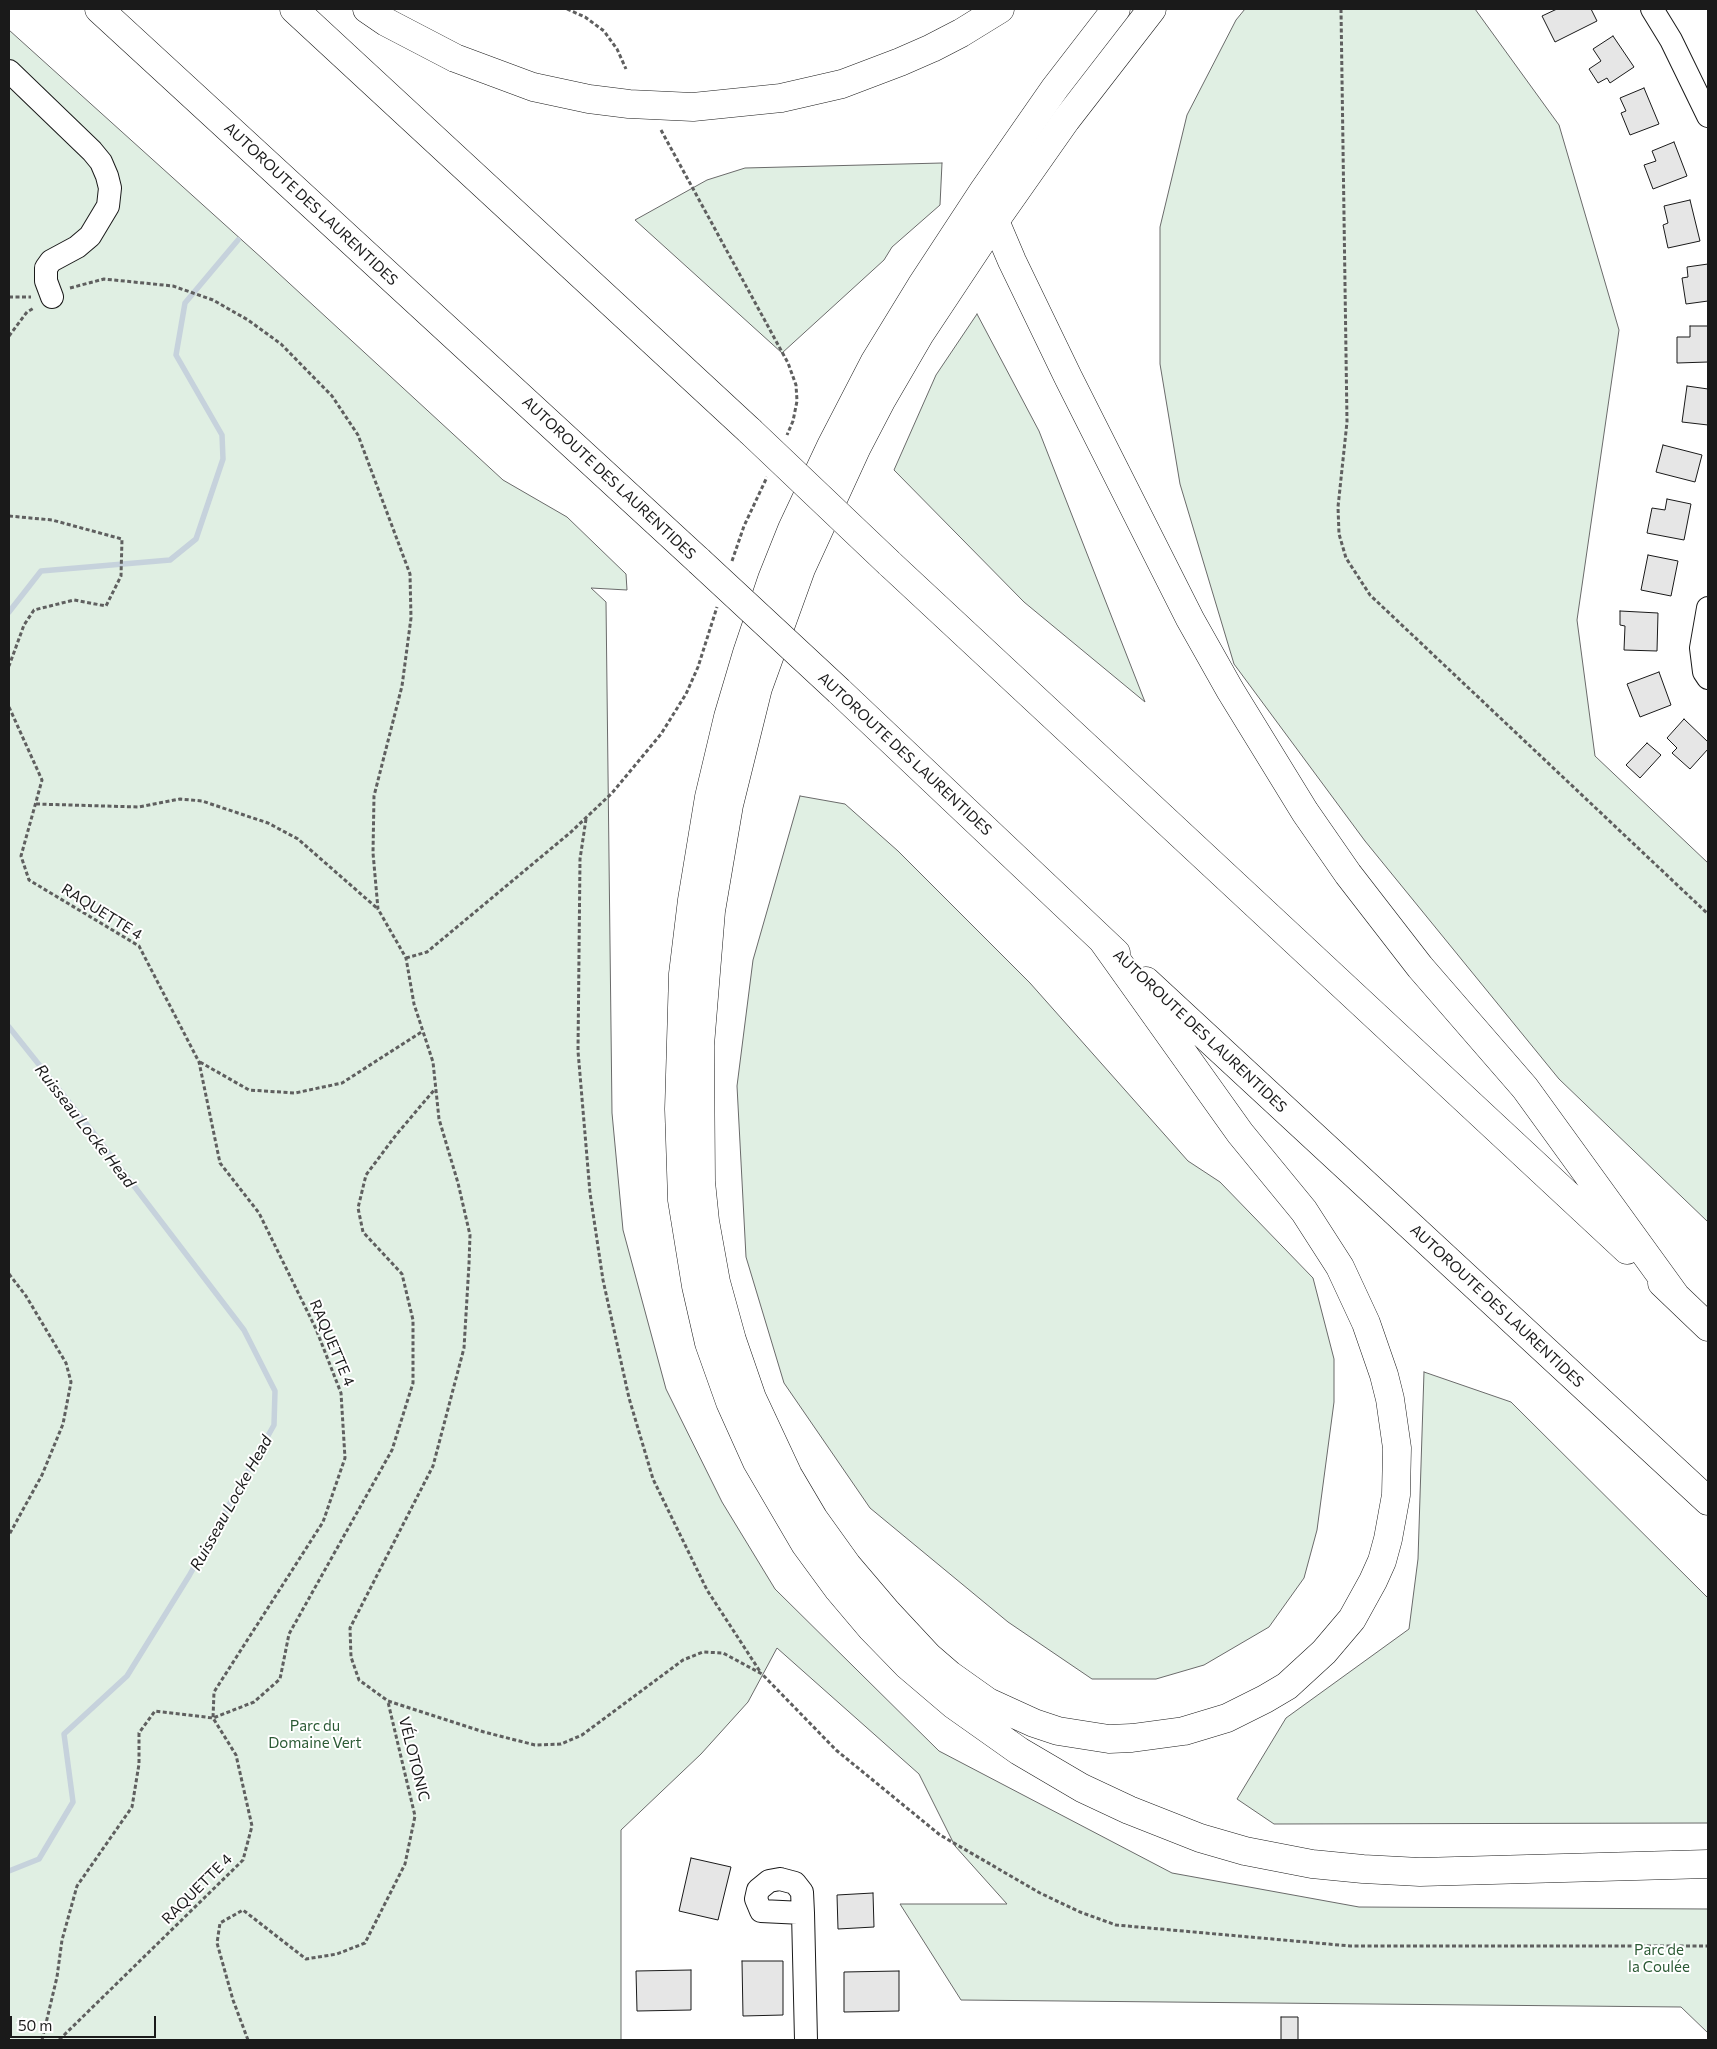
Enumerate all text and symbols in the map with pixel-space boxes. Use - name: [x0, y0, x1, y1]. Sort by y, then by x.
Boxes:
- street label: AUTOROUTE DES LAURENTIDES: [221, 119, 401, 289]
- street label: AUTOROUTE DES LAURENTIDES: [519, 393, 699, 563]
- street label: AUTOROUTE DES LAURENTIDES: [815, 669, 995, 839]
- street label: RAQUETTE 4: [58, 880, 146, 944]
- street label: AUTOROUTE DES LAURENTIDES: [1110, 946, 1290, 1116]
- water label: Ruisseau Locke Head: [31, 1060, 139, 1192]
- street label: AUTOROUTE DES LAURENTIDES: [1407, 1221, 1587, 1391]
- street label: RAQUETTE 4: [306, 1297, 358, 1389]
- water label: Ruisseau Locke Head: [186, 1432, 276, 1574]
- street label: VÉLOTONIC: [395, 1715, 433, 1803]
- park label: Parc du Domaine Vert: [268, 1717, 362, 1752]
- street label: RAQUETTE 4: [158, 1850, 236, 1928]
- park label: Parc de la Coulée: [1628, 1941, 1690, 1976]
- scale bar: [12, 2006, 159, 2038]
- text: 50 m: [18, 2016, 52, 2034]

